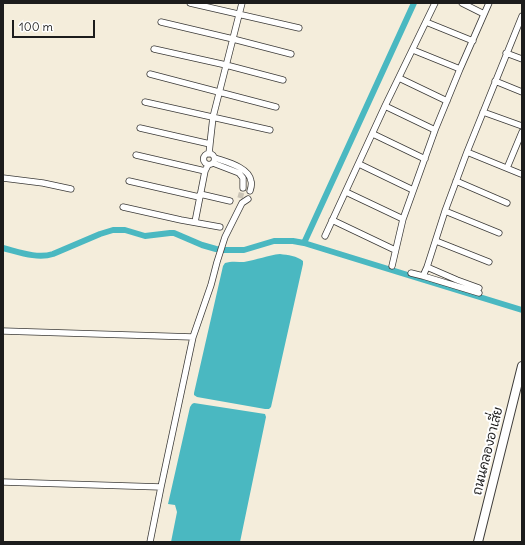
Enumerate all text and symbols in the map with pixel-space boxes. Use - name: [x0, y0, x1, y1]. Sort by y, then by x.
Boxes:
- scale bar: [14, 12, 97, 38]
- text: 100 m: [19, 19, 53, 34]
- street label: ถนนคลองอาเสี่ย: [469, 405, 507, 497]

